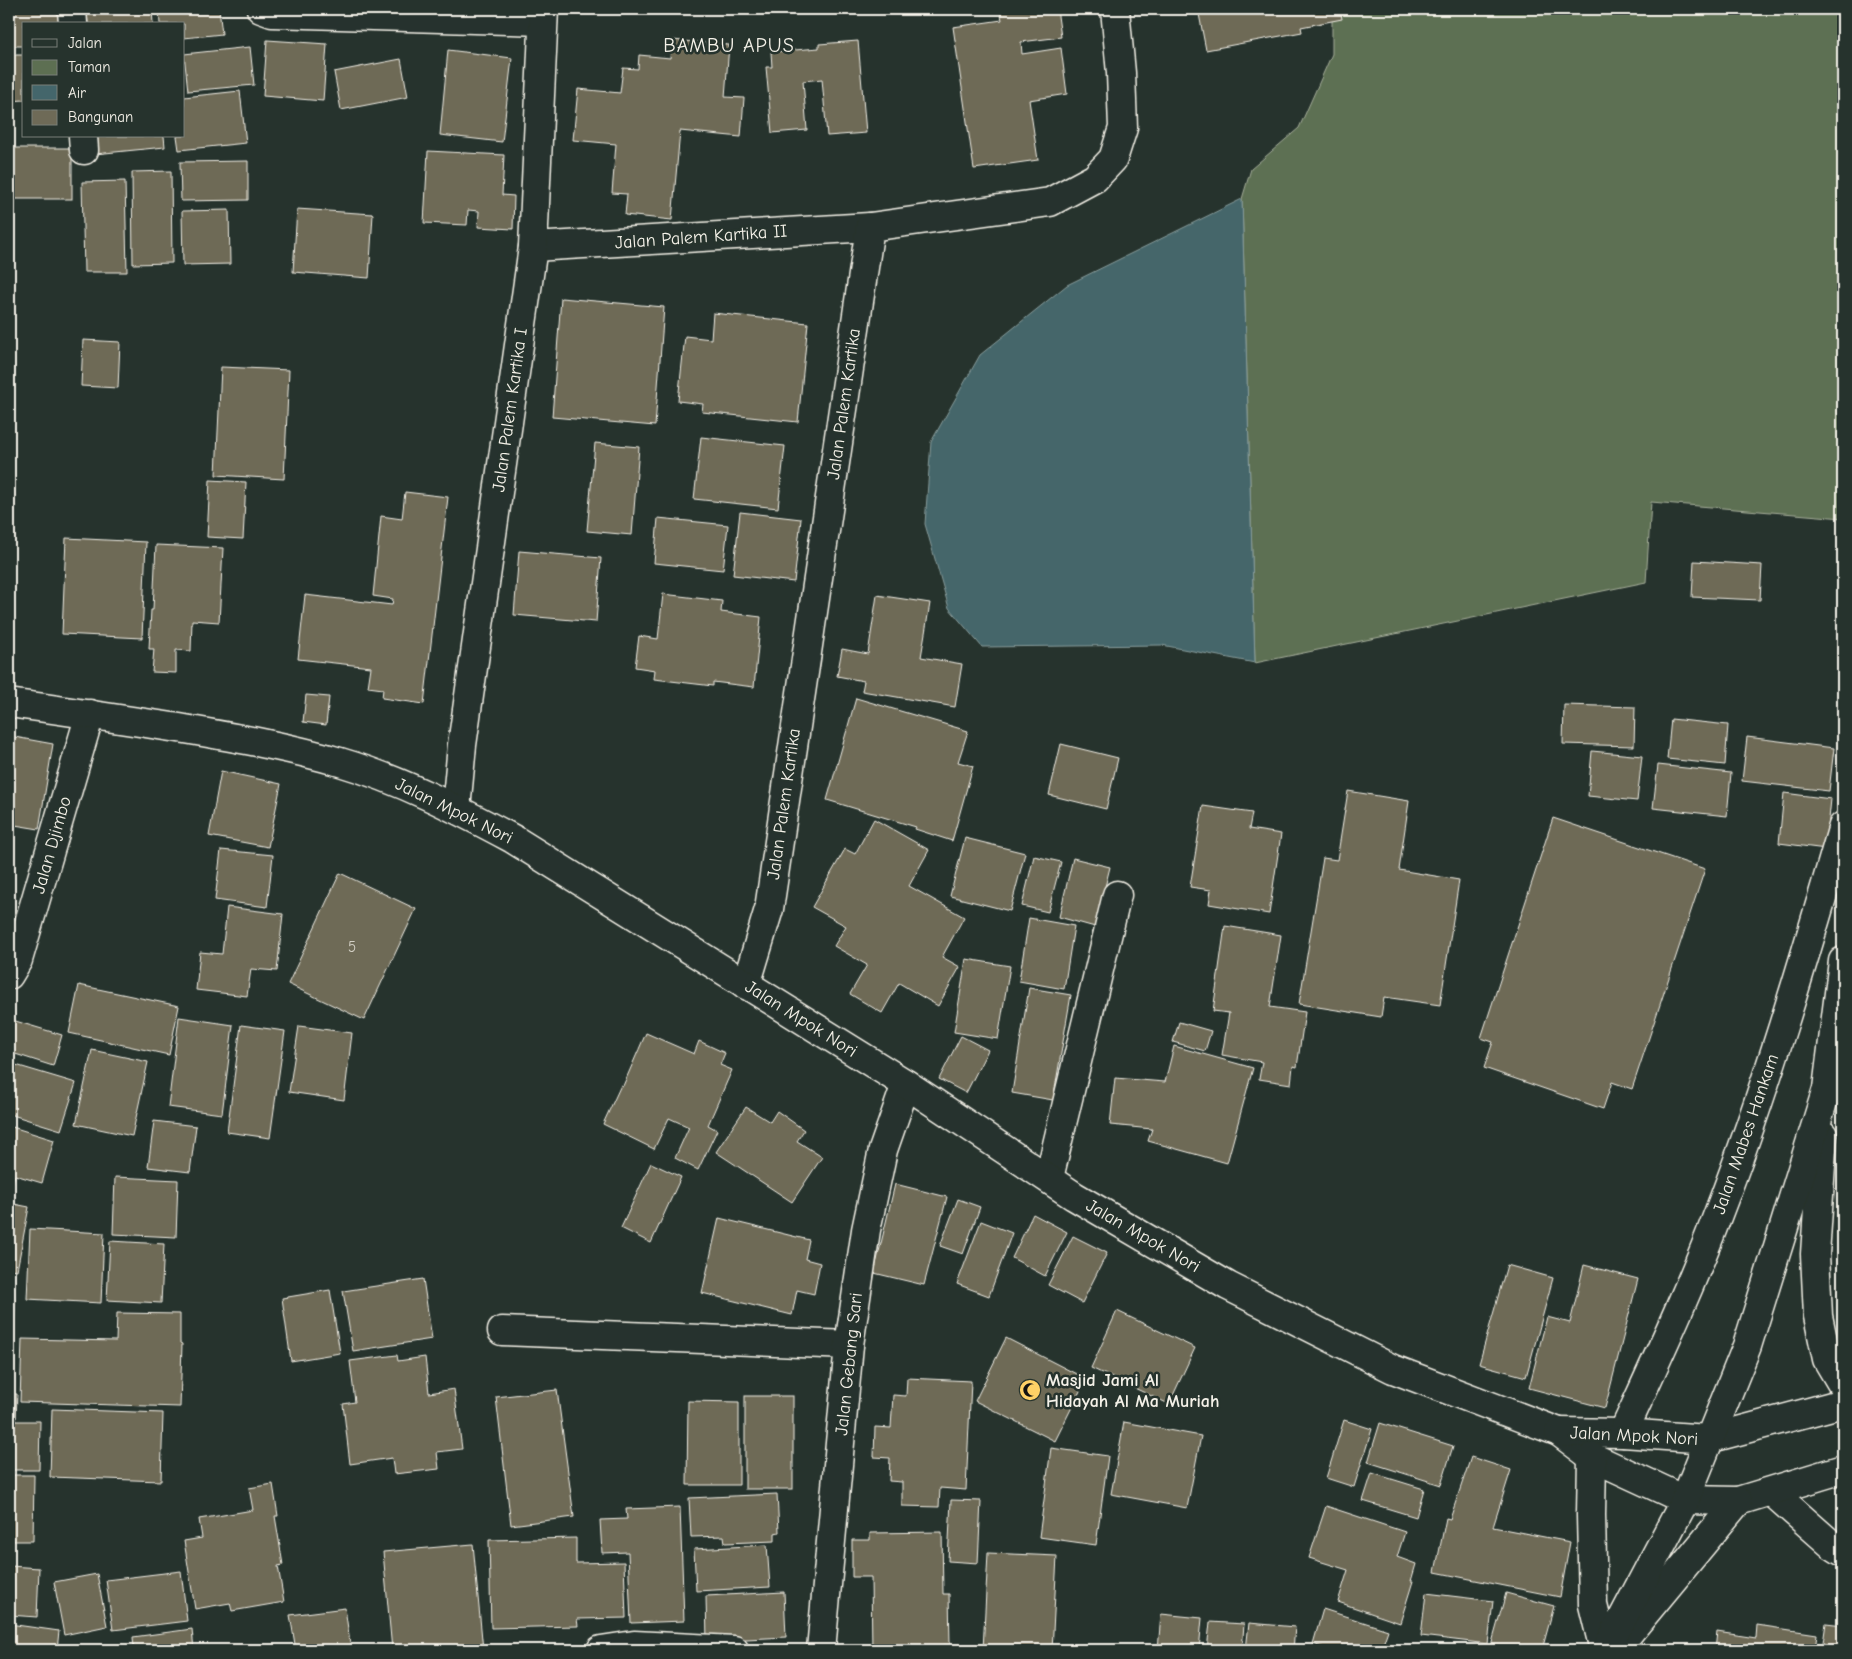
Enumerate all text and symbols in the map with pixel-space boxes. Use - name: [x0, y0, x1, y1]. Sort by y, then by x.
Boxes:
- legend: [22, 22, 185, 138]
- text: Jalan: [68, 34, 102, 52]
- district label: BAMBU APUS: [663, 34, 795, 57]
- text: Taman: [68, 58, 111, 76]
- text: Air: [68, 84, 86, 102]
- text: Bangunan: [68, 108, 133, 126]
- street label: Jalan Palem Kartika II: [614, 221, 788, 253]
- street label: Jalan Palem Kartika I: [488, 327, 532, 493]
- street label: Jalan Palem Kartika: [823, 327, 865, 481]
- street label: Jalan Palem Kartika: [763, 727, 805, 881]
- street label: Jalan Mpok Nori: [392, 773, 516, 849]
- street label: Jalan Djimbo: [28, 794, 76, 896]
- house number: 5: [348, 938, 356, 956]
- street label: Jalan Mpok Nori: [741, 976, 861, 1062]
- street label: Jalan Mabes Hankam: [1709, 1051, 1783, 1217]
- street label: Jalan Mpok Nori: [1082, 1195, 1204, 1277]
- street label: Jalan Gebang Sari: [831, 1292, 867, 1436]
- place label: Masjid Jami Al Hidayah Al Ma Muriah: [1046, 1370, 1220, 1412]
- mosque icon: Masjid Jami Al Hidayah Al Ma Muriah: [1018, 1378, 1042, 1402]
- street label: Jalan Mpok Nori: [1569, 1422, 1699, 1450]

